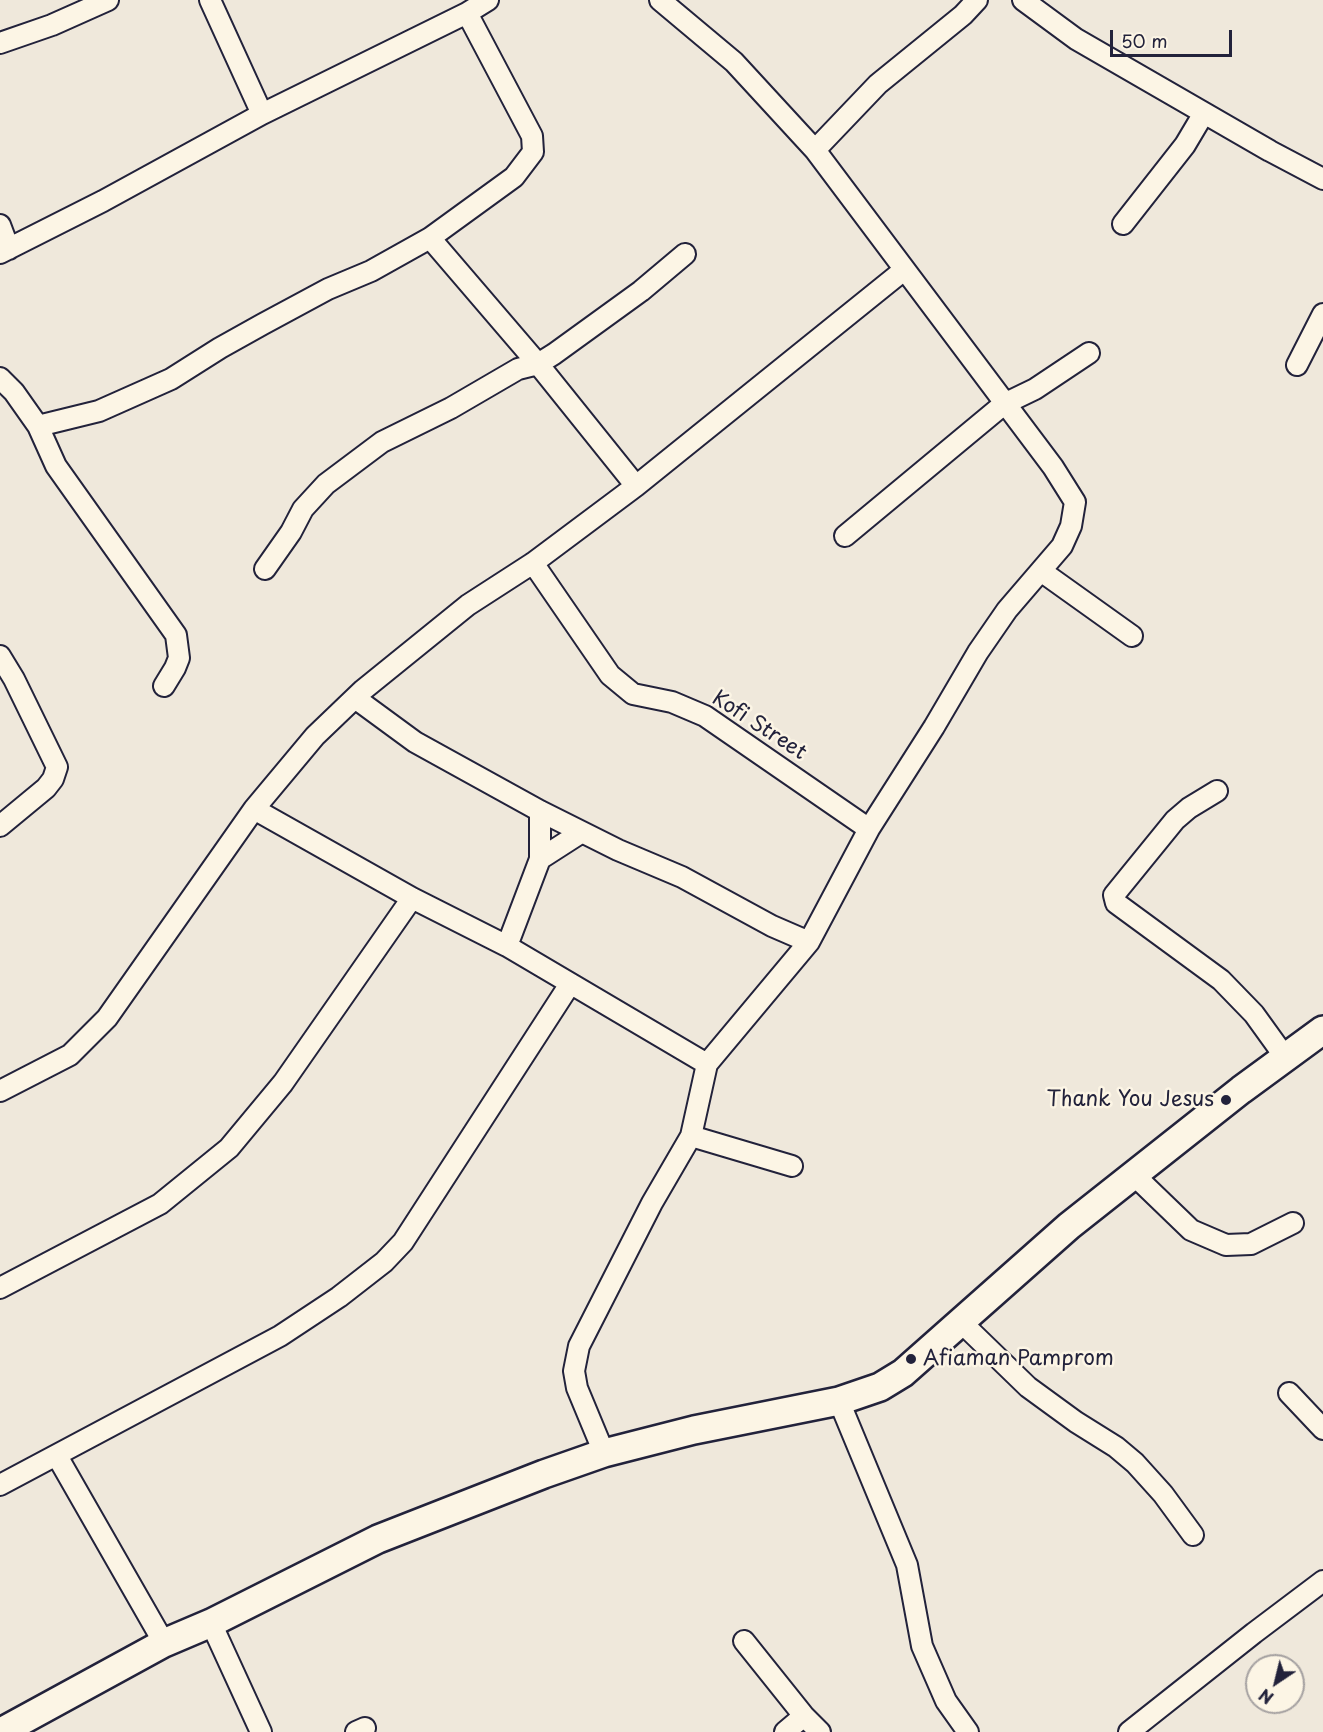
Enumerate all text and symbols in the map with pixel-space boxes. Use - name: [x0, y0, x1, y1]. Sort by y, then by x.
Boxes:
- scale bar: [1113, 18, 1234, 56]
- text: 50 m: [1121, 27, 1168, 54]
- street label: Kofi Street: [707, 686, 811, 766]
- place label: Thank You Jesus: [1046, 1087, 1214, 1113]
- marker: Thank You Jesus: [1219, 1093, 1233, 1107]
- place label: Afiaman Pamprom: [923, 1346, 1114, 1372]
- marker: Afiaman Pamprom: [904, 1352, 918, 1366]
- north arrow: [1245, 1654, 1305, 1714]
- text: N: [1254, 1684, 1278, 1711]

